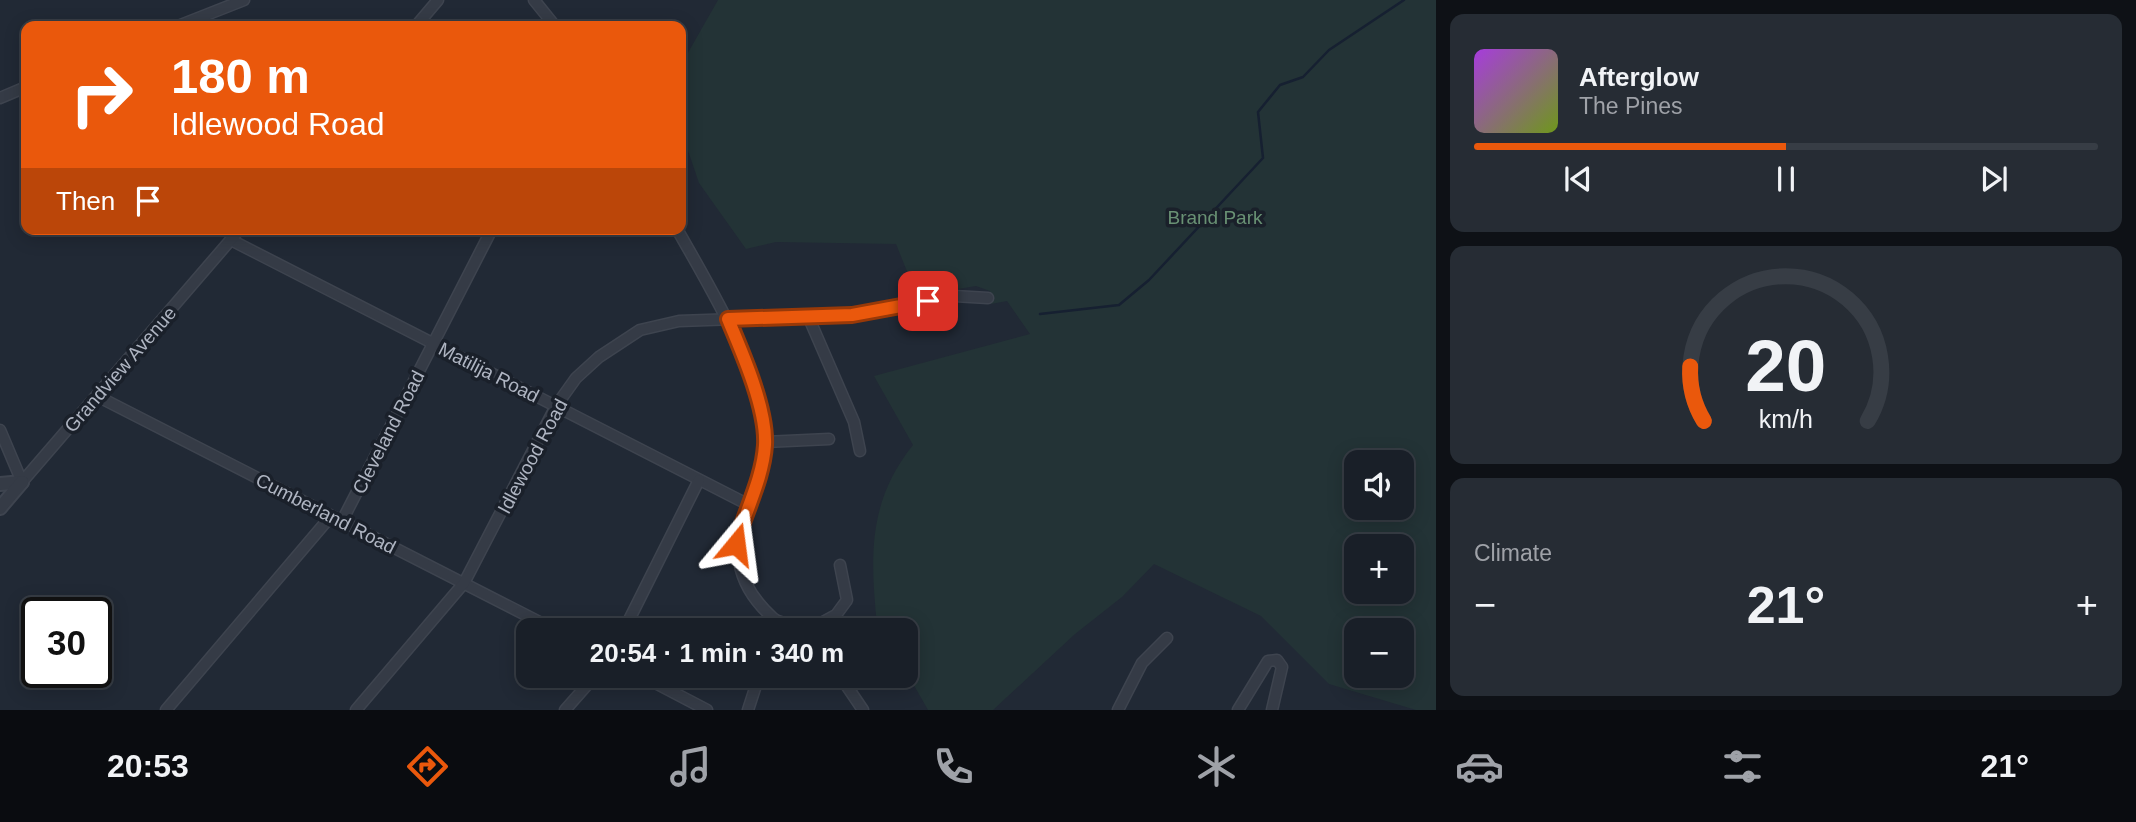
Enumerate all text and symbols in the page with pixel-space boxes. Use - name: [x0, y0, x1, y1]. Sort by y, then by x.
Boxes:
- icon: right: [56, 49, 147, 140]
- text: 180 m: [171, 49, 310, 103]
- text: Afterglow: [1579, 62, 1699, 92]
- text: The Pines: [1579, 93, 1683, 119]
- text: Idlewood Road: [171, 106, 384, 142]
- icon: previous: [1559, 160, 1597, 198]
- icon: pause: [1767, 160, 1805, 198]
- icon: next: [1975, 160, 2013, 198]
- icon: arrive: [129, 182, 167, 220]
- text: Then: [56, 186, 115, 216]
- park label: Brand Park: [1167, 207, 1263, 228]
- pin: [898, 271, 958, 331]
- icon: arrive: [909, 282, 947, 320]
- street label: Grandview Avenue: [60, 302, 181, 436]
- text: 20: [1746, 325, 1826, 406]
- street label: Matilija Road: [435, 338, 542, 407]
- street label: Cleveland Road: [348, 367, 428, 497]
- street label: Idlewood Road: [493, 395, 571, 517]
- text: km/h: [1759, 405, 1813, 433]
- map controls: [1344, 450, 1414, 688]
- button: sound: [1344, 450, 1414, 520]
- street label: Cumberland Road: [252, 469, 399, 558]
- position arrow: [699, 507, 773, 581]
- button: +: [1344, 534, 1414, 604]
- text: Climate: [1474, 540, 1552, 566]
- text: 21°: [1747, 576, 1825, 634]
- text: −: [1474, 584, 1496, 626]
- text: +: [2076, 584, 2098, 626]
- speed limit sign: 30: [21, 597, 112, 688]
- button: −: [1344, 618, 1414, 688]
- text: 20:54 · 1 min · 340 m: [590, 638, 844, 668]
- icon: directions: [403, 742, 452, 791]
- icon: music: [666, 742, 715, 791]
- icon: phone: [929, 742, 978, 791]
- icon: climate: [1192, 742, 1241, 791]
- icon: car: [1455, 742, 1504, 791]
- icon: filters: [1718, 742, 1767, 791]
- text: 20:53: [107, 748, 189, 784]
- text: 21°: [1981, 748, 2029, 784]

